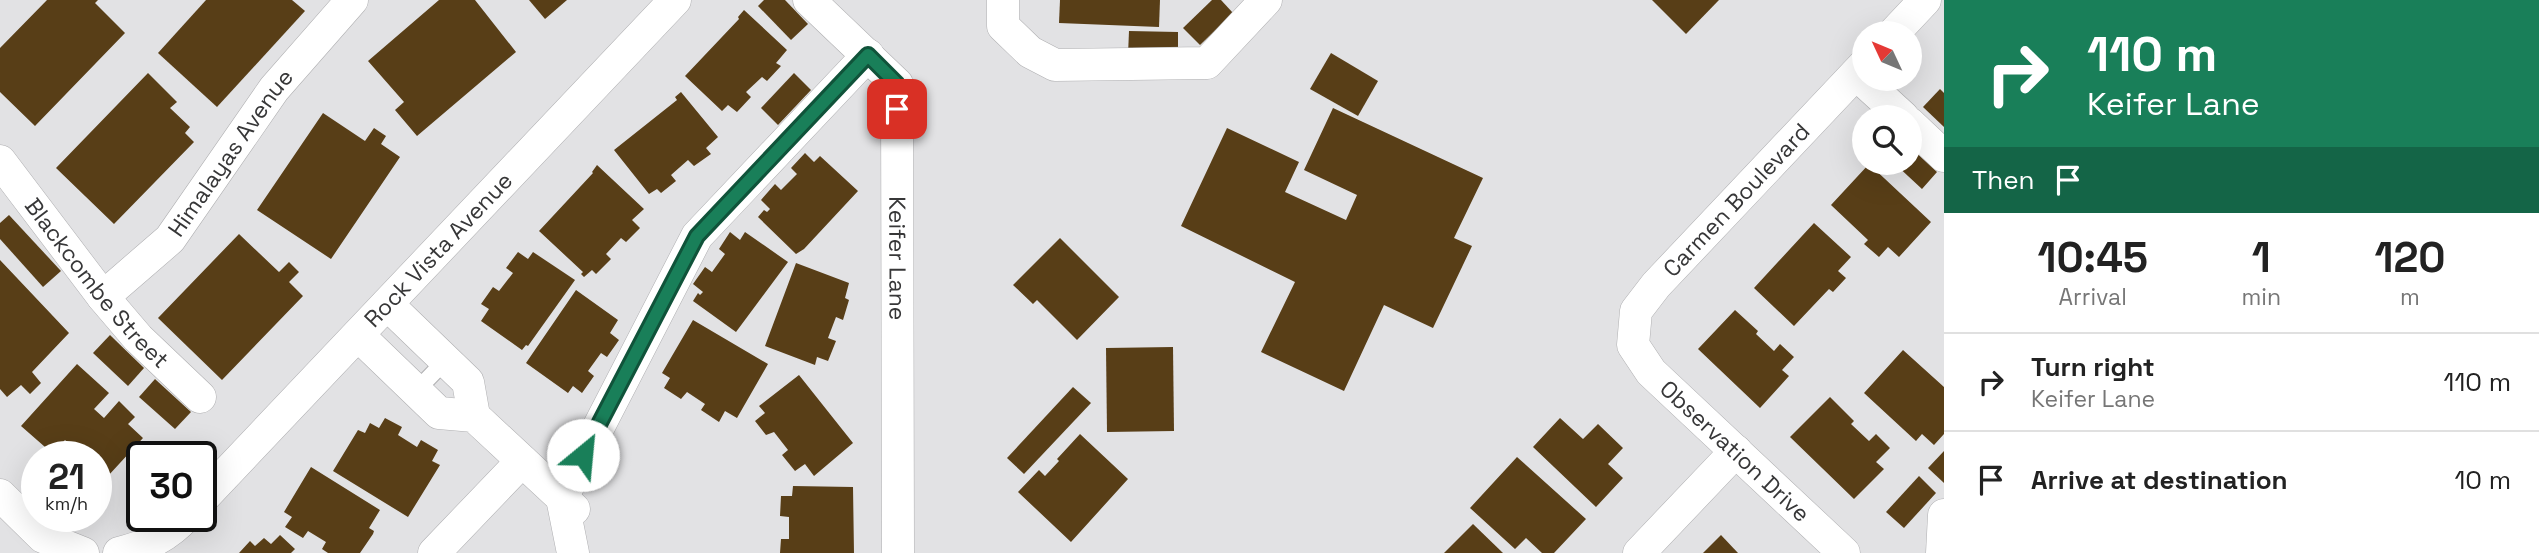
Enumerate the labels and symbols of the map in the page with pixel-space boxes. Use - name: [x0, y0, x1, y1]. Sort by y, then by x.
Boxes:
- north arrow: [1852, 21, 1922, 91]
- street label: Himalayas Avenue: [161, 62, 300, 243]
- pin: [867, 79, 927, 139]
- street label: Carmen Boulevard: [1657, 117, 1816, 283]
- street label: Rock Vista Avenue: [358, 166, 519, 334]
- street label: Blackcombe Street: [18, 192, 175, 375]
- street label: Keifer Lane: [882, 196, 913, 320]
- street label: Observation Drive: [1654, 374, 1816, 528]
- position arrow: [546, 418, 620, 492]
- speed limit sign: 30: [126, 441, 217, 532]

